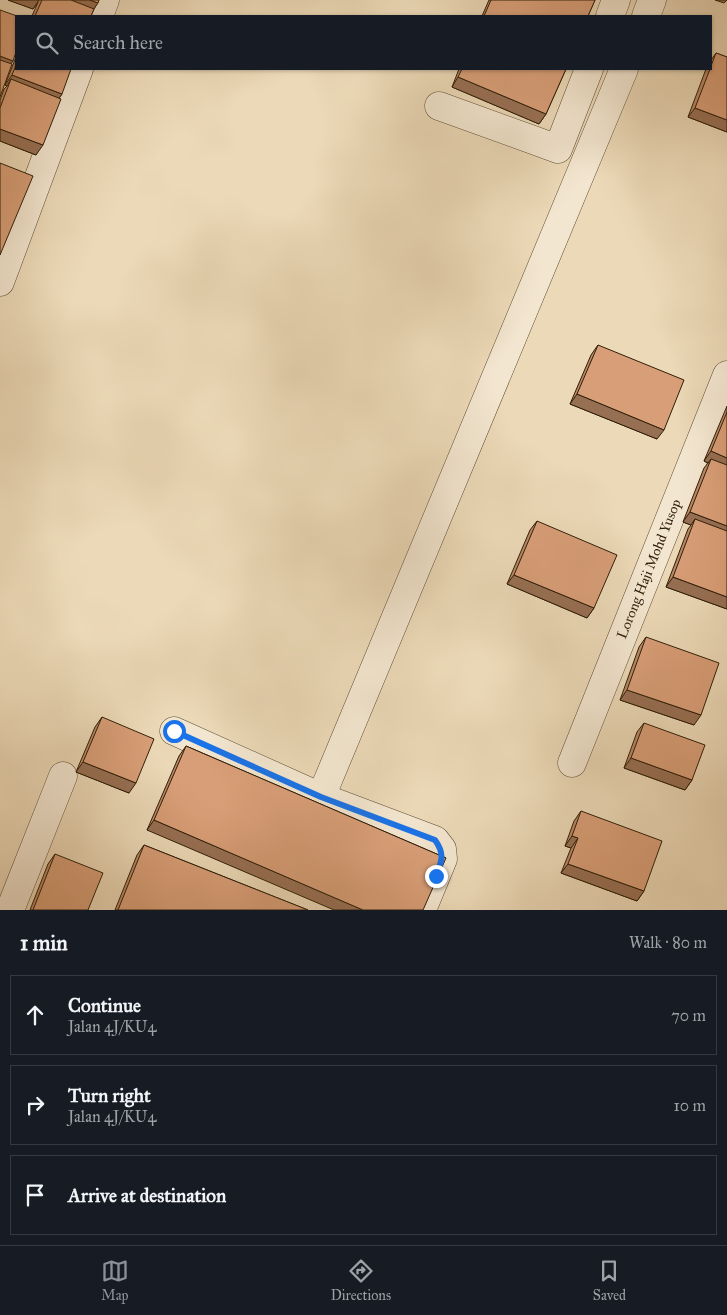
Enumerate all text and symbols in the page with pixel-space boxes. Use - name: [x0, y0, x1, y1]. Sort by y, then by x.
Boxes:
- search box: [15, 15, 712, 70]
- icon: search: [33, 29, 61, 57]
- text: Search here: [73, 31, 163, 54]
- street label: Lorong Haji Mohd Yusop: [613, 497, 685, 641]
- route start: [163, 720, 186, 743]
- route end: [425, 865, 448, 888]
- text: 1 min: [20, 930, 68, 956]
- text: Walk · 80 m: [629, 933, 707, 952]
- text: Continue: [68, 994, 141, 1017]
- icon: ahead: [21, 1001, 49, 1029]
- text: 70 m: [671, 1006, 706, 1025]
- text: Jalan 4J/KU4: [68, 1017, 156, 1036]
- text: Turn right: [68, 1084, 151, 1107]
- icon: right: [21, 1091, 49, 1119]
- text: 10 m: [674, 1096, 706, 1115]
- text: Jalan 4J/KU4: [68, 1107, 156, 1126]
- icon: arrive: [21, 1181, 49, 1209]
- text: Arrive at destination: [68, 1184, 226, 1207]
- tab: Map: [101, 1257, 129, 1304]
- tab: Directions: [331, 1257, 391, 1304]
- tab: Saved: [593, 1257, 626, 1304]

